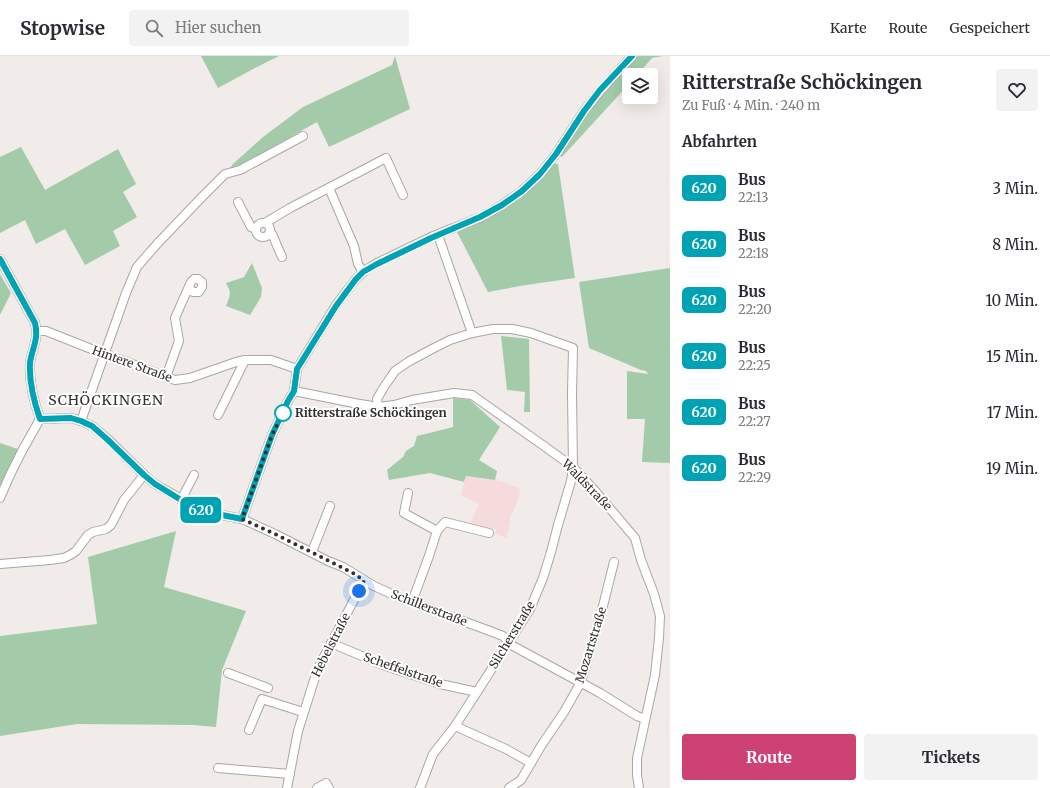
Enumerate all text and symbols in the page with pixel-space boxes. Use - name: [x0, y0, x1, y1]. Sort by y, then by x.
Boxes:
- search box: [129, 10, 409, 46]
- text: Stopwise: [20, 16, 105, 40]
- icon: search: [143, 17, 165, 39]
- text: Hier suchen: [175, 18, 261, 37]
- text: Karte: [830, 19, 866, 37]
- text: Route: [888, 19, 927, 37]
- text: Gespeichert: [949, 19, 1030, 37]
- map controls: [622, 68, 658, 104]
- button: layers: [622, 68, 658, 104]
- button: heart: [996, 69, 1038, 111]
- text: Ritterstraße Schöckingen: [682, 70, 922, 94]
- text: Zu Fuß · 4 Min. · 240 m: [682, 97, 820, 114]
- text: Abfahrten: [682, 132, 757, 151]
- text: Bus: [738, 170, 766, 189]
- text: 620: [691, 179, 717, 197]
- text: 3 Min.: [993, 179, 1038, 198]
- text: 22:13: [738, 189, 769, 206]
- text: Bus: [738, 226, 766, 245]
- text: 620: [691, 235, 717, 253]
- text: 8 Min.: [992, 235, 1038, 254]
- text: 22:18: [738, 245, 769, 262]
- text: Bus: [738, 282, 766, 301]
- text: 620: [691, 291, 717, 309]
- text: 10 Min.: [985, 291, 1038, 310]
- text: 22:20: [738, 301, 772, 318]
- text: Bus: [738, 338, 766, 357]
- street label: Hintere Straße: [90, 342, 174, 385]
- text: 620: [691, 347, 717, 365]
- text: 15 Min.: [986, 347, 1038, 366]
- text: 22:25: [738, 357, 771, 374]
- district label: SCHÖCKINGEN: [48, 391, 164, 409]
- text: Bus: [738, 394, 766, 413]
- text: 620: [691, 403, 717, 421]
- text: 17 Min.: [987, 403, 1038, 422]
- marker: Ritterstraße Schöckingen: [274, 404, 292, 422]
- place label: Ritterstraße Schöckingen: [295, 405, 447, 420]
- text: 22:27: [738, 413, 771, 430]
- text: Bus: [738, 450, 766, 469]
- street label: Waldstraße: [558, 455, 616, 513]
- text: 620: [691, 459, 717, 477]
- text: 19 Min.: [986, 459, 1038, 478]
- text: 22:29: [738, 469, 771, 486]
- line badge: 620: [178, 497, 224, 523]
- text: 620: [188, 501, 214, 519]
- your location: [349, 581, 369, 601]
- street label: Schillerstraße: [389, 586, 469, 629]
- street label: Silcherstraße: [485, 598, 538, 671]
- street label: Mozartstraße: [572, 605, 609, 685]
- street label: Hebelstraße: [308, 610, 353, 679]
- street label: Scheffelstraße: [361, 649, 445, 690]
- button: Route: [682, 734, 856, 780]
- button: Tickets: [864, 734, 1038, 780]

